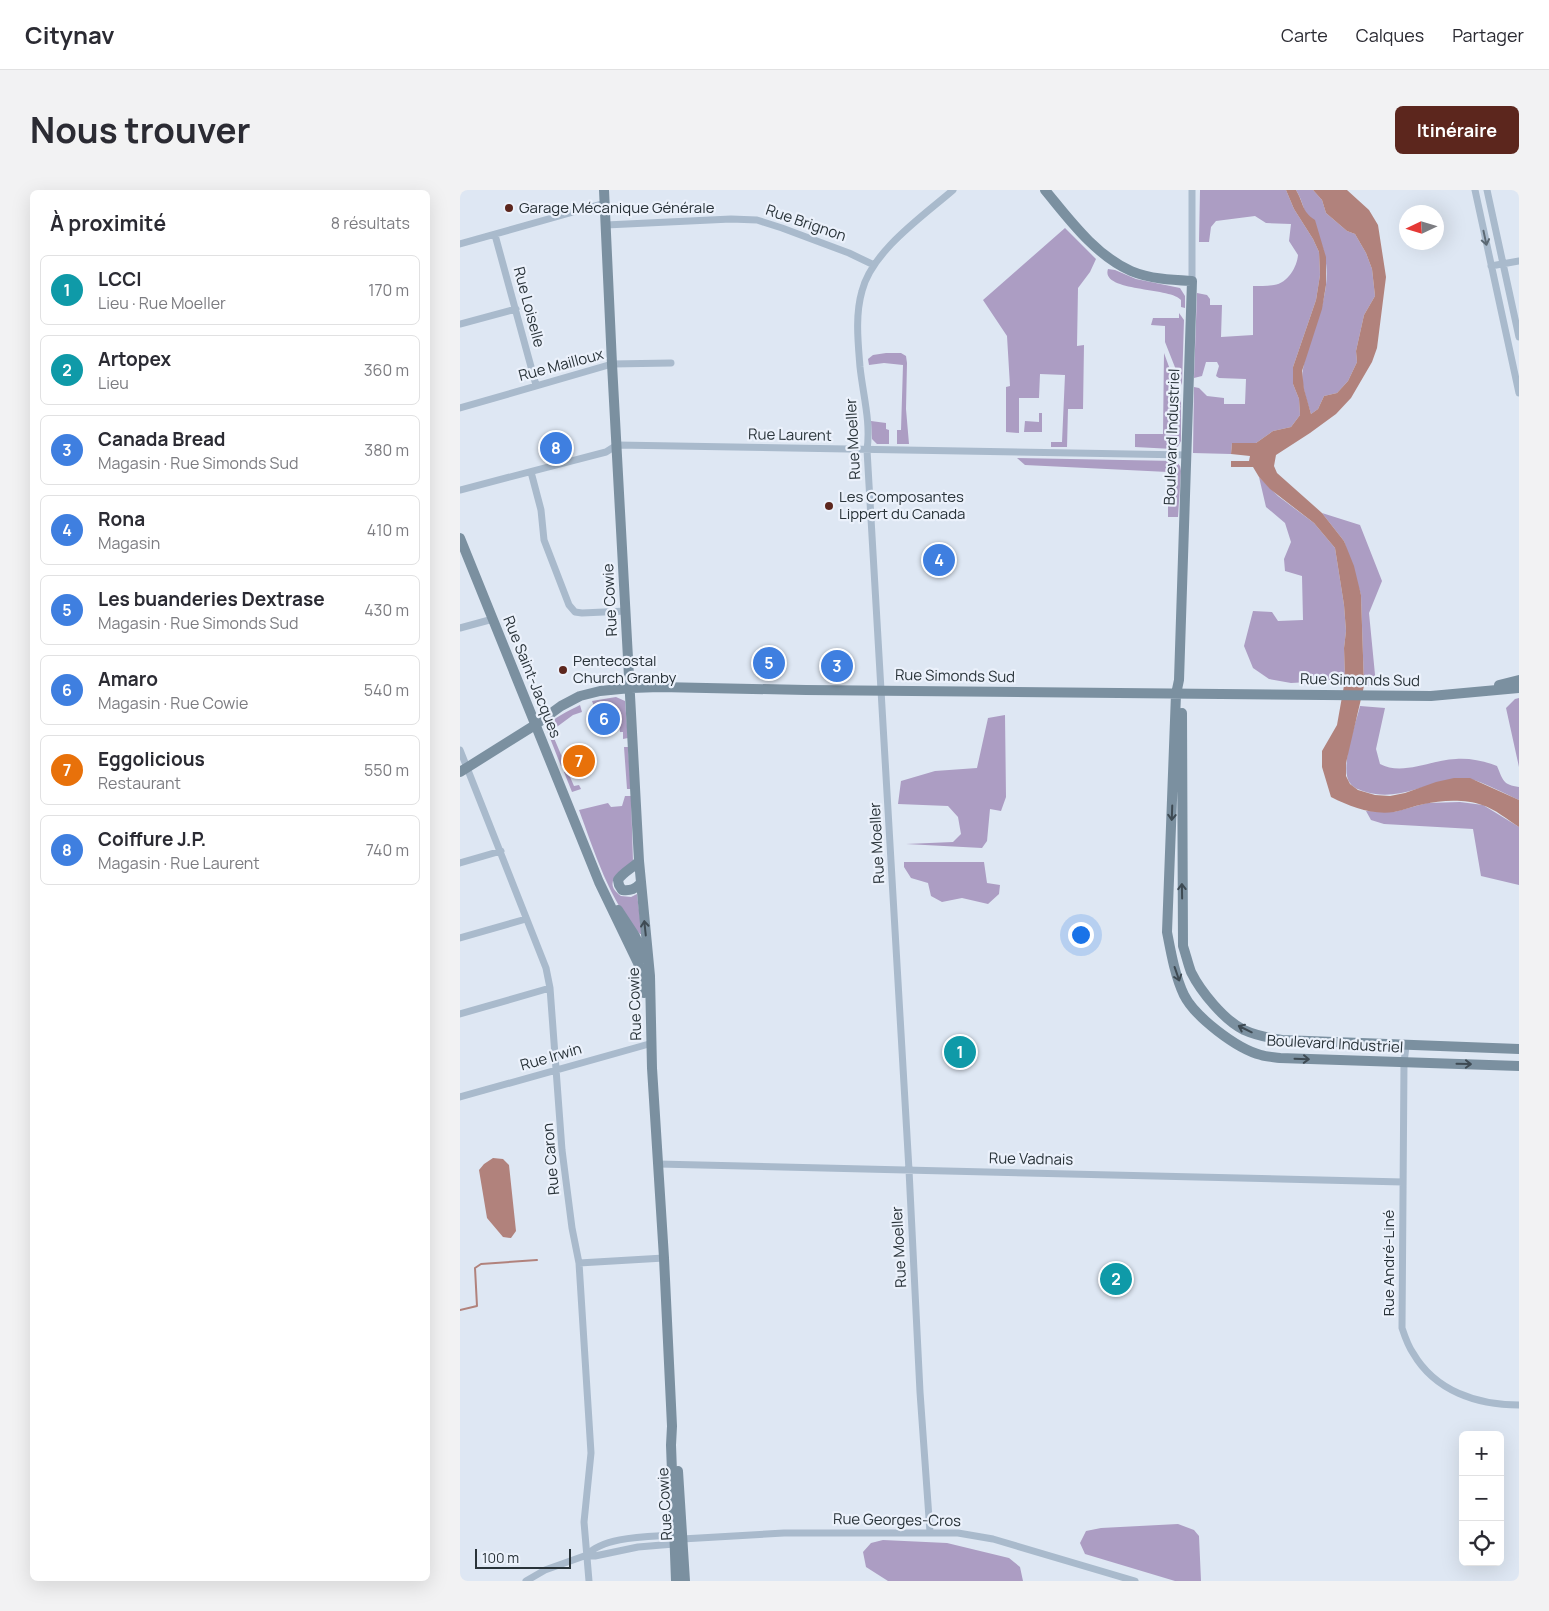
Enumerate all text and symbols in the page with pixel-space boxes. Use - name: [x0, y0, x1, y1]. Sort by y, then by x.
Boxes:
- text: Citynav: [25, 18, 115, 51]
- text: Carte: [1281, 23, 1328, 47]
- text: Calques: [1356, 23, 1424, 47]
- text: Partager: [1452, 23, 1524, 47]
- text: Nous trouver: [30, 106, 251, 154]
- button: Itinéraire: [1395, 106, 1519, 154]
- place label: Garage Mécanique Générale: [519, 197, 715, 218]
- street label: Rue Brignon: [763, 199, 849, 246]
- marker: Garage Mécanique Générale: [503, 202, 515, 214]
- north arrow: [1399, 205, 1444, 250]
- text: À proximité: [50, 209, 166, 237]
- text: 8 résultats: [331, 212, 410, 234]
- one-way arrow: [1481, 229, 1491, 245]
- street label: Rue Loiselle: [509, 264, 550, 350]
- text: LCCI: [98, 266, 142, 292]
- text: 1: [63, 279, 71, 301]
- text: 170 m: [368, 279, 409, 301]
- text: Lieu · Rue Moeller: [98, 292, 226, 314]
- street label: Rue Mailloux: [516, 343, 606, 386]
- text: Artopex: [98, 346, 171, 372]
- text: 2: [62, 359, 72, 381]
- text: 360 m: [364, 359, 409, 381]
- street label: Boulevard Industriel: [1159, 368, 1184, 506]
- text: Lieu: [98, 372, 129, 394]
- street label: Rue Moeller: [840, 397, 865, 480]
- street label: Rue Laurent: [748, 423, 832, 446]
- text: Canada Bread: [98, 426, 226, 452]
- pin: 8: [540, 429, 572, 467]
- text: 3: [62, 439, 72, 461]
- text: 380 m: [364, 439, 409, 461]
- text: Magasin · Rue Simonds Sud: [98, 452, 298, 474]
- place label: Les Composantes Lippert du Canada: [839, 486, 965, 524]
- marker: Les Composantes Lippert du Canada: [823, 500, 835, 512]
- text: Rona: [98, 506, 145, 532]
- text: 4: [62, 519, 72, 541]
- text: 410 m: [367, 519, 409, 541]
- text: Magasin: [98, 532, 160, 554]
- pin: 4: [923, 541, 955, 579]
- street label: Rue Cowie: [597, 563, 622, 637]
- text: Les buanderies Dextrase: [98, 586, 325, 612]
- text: 5: [62, 599, 72, 621]
- text: 430 m: [364, 599, 409, 621]
- text: Magasin · Rue Simonds Sud: [98, 612, 298, 634]
- street label: Rue Saint-Jacques: [498, 613, 567, 741]
- pin: 5: [753, 644, 785, 682]
- pin: 3: [821, 647, 853, 685]
- place label: Pentecostal Church Granby: [573, 650, 676, 688]
- marker: Pentecostal Church Granby: [557, 664, 569, 676]
- street label: Rue Simonds Sud: [895, 664, 1015, 687]
- text: Amaro: [98, 666, 158, 692]
- street label: Rue Simonds Sud: [1300, 668, 1420, 691]
- text: 6: [62, 679, 72, 701]
- text: 540 m: [364, 679, 409, 701]
- text: Magasin · Rue Cowie: [98, 692, 248, 714]
- pin: 6: [588, 700, 620, 738]
- pin: 7: [563, 742, 595, 780]
- text: Eggolicious: [98, 746, 205, 772]
- text: 7: [63, 759, 71, 781]
- text: 550 m: [364, 759, 409, 781]
- text: Restaurant: [98, 772, 181, 794]
- street label: Rue Moeller: [864, 801, 889, 884]
- one-way arrow: [1167, 804, 1177, 820]
- text: Coiffure J.P.: [98, 826, 206, 852]
- text: 8: [62, 839, 72, 861]
- text: 740 m: [366, 839, 409, 861]
- text: Magasin · Rue Laurent: [98, 852, 260, 874]
- one-way arrow: [1177, 883, 1187, 899]
- one-way arrow: [640, 920, 650, 936]
- your location: [1068, 922, 1094, 948]
- one-way arrow: [1173, 966, 1182, 981]
- street label: Rue Cowie: [623, 967, 646, 1041]
- one-way arrow: [1238, 1024, 1253, 1033]
- street label: Boulevard Industriel: [1266, 1029, 1404, 1058]
- pin: 1: [944, 1033, 976, 1071]
- street label: Rue Irwin: [518, 1038, 584, 1075]
- one-way arrow: [1293, 1054, 1309, 1064]
- one-way arrow: [1456, 1060, 1472, 1069]
- street label: Rue Caron: [537, 1122, 564, 1196]
- street label: Rue Vadnais: [989, 1147, 1073, 1170]
- street label: Rue Moeller: [886, 1205, 911, 1288]
- street label: Rue André-Liné: [1378, 1209, 1399, 1316]
- pin: 2: [1100, 1260, 1132, 1298]
- map controls: [1459, 1431, 1504, 1566]
- button: +: [1459, 1431, 1504, 1476]
- street label: Rue Cowie: [652, 1467, 677, 1541]
- button: −: [1459, 1476, 1504, 1521]
- street label: Rue Georges-Cros: [833, 1508, 961, 1531]
- button: locate: [1459, 1521, 1504, 1566]
- scale bar: [475, 1546, 571, 1569]
- text: 100 m: [482, 1548, 519, 1567]

